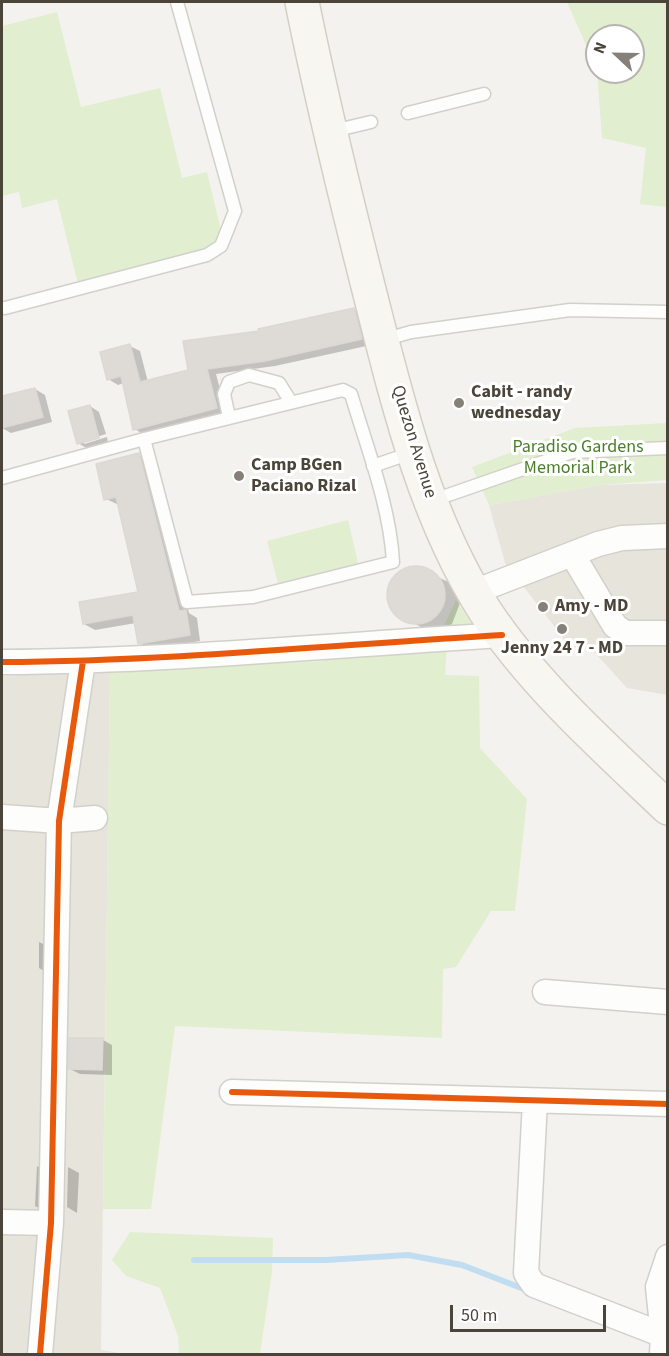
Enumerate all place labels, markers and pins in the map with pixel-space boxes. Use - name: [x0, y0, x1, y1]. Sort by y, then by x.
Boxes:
- place label: Cabit - randy wednesday: [471, 382, 572, 424]
- marker: Cabit - randy wednesday: [452, 396, 466, 410]
- place label: Camp BGen Paciano Rizal: [251, 455, 356, 498]
- marker: Camp BGen Paciano Rizal: [232, 469, 246, 483]
- place label: Amy - MD: [555, 596, 628, 618]
- marker: Amy - MD: [536, 600, 550, 614]
- marker: Jenny 24 7 - MD: [555, 622, 569, 636]
- place label: Jenny 24 7 - MD: [501, 638, 623, 660]

